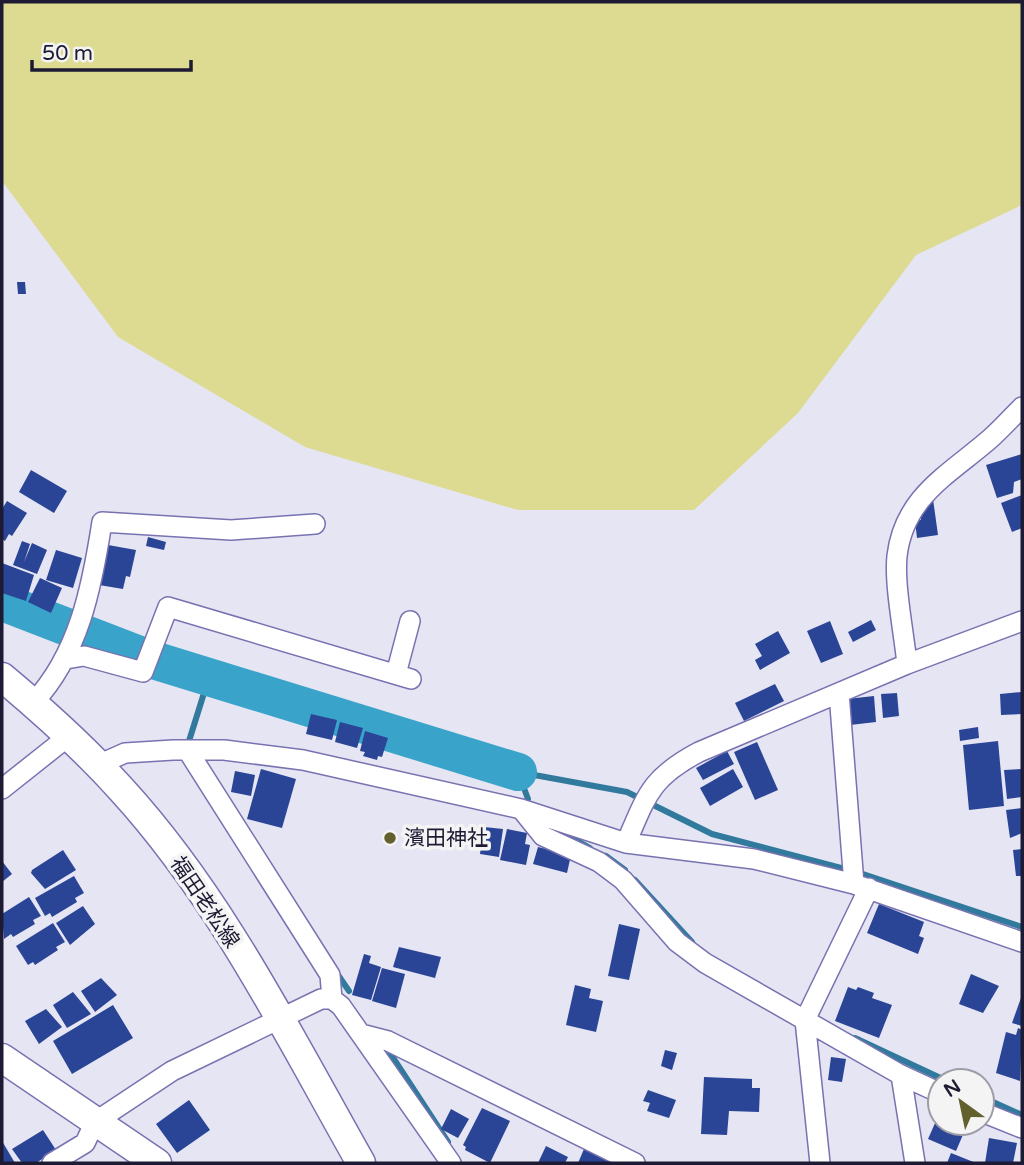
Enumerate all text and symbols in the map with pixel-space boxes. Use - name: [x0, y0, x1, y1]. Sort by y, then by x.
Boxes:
- scale bar: [32, 28, 191, 72]
- text: 50 m: [42, 41, 93, 66]
- place label: 濱田神社: [404, 826, 488, 851]
- marker: 濱田神社: [382, 830, 398, 846]
- street label: 福田老松線: [165, 852, 244, 953]
- north arrow: [926, 1067, 996, 1137]
- text: N: [940, 1075, 965, 1102]

